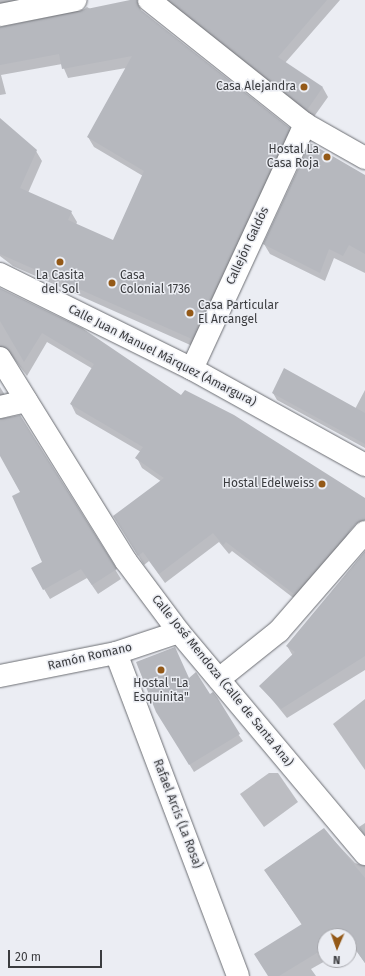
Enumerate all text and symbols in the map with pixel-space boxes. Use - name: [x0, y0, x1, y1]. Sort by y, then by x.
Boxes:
- place label: Casa Alejandra: [216, 80, 296, 94]
- marker: Casa Alejandra: [299, 82, 309, 92]
- place label: Hostal La Casa Roja: [267, 143, 319, 171]
- marker: Hostal La Casa Roja: [322, 152, 332, 162]
- street label: Callejón Galdós: [224, 205, 272, 287]
- marker: La Casita del Sol: [55, 257, 65, 267]
- place label: La Casita del Sol: [36, 269, 84, 297]
- place label: Casa Colonial 1736: [120, 269, 190, 297]
- marker: Casa Colonial 1736: [107, 278, 117, 288]
- place label: Casa Particular El Arcangel: [198, 299, 279, 327]
- street label: Calle Juan Manuel Márquez (Amargura): [66, 302, 258, 410]
- marker: Casa Particular El Arcangel: [185, 308, 195, 318]
- place label: Hostal Edelweiss: [223, 477, 314, 491]
- marker: Hostal Edelweiss: [317, 479, 327, 489]
- street label: Calle José Mendoza (Calle de Santa Ana): [148, 592, 296, 770]
- street label: Ramón Romano: [46, 640, 134, 674]
- marker: Hostal "La Esquinita": [156, 665, 166, 675]
- place label: Hostal "La Esquinita": [133, 677, 189, 705]
- street label: Rafael Arcis (La Rosa): [150, 757, 204, 871]
- north arrow: [317, 928, 357, 968]
- scale bar: [10, 942, 104, 968]
- text: 20 m: [15, 950, 41, 964]
- text: N: [333, 953, 340, 966]

